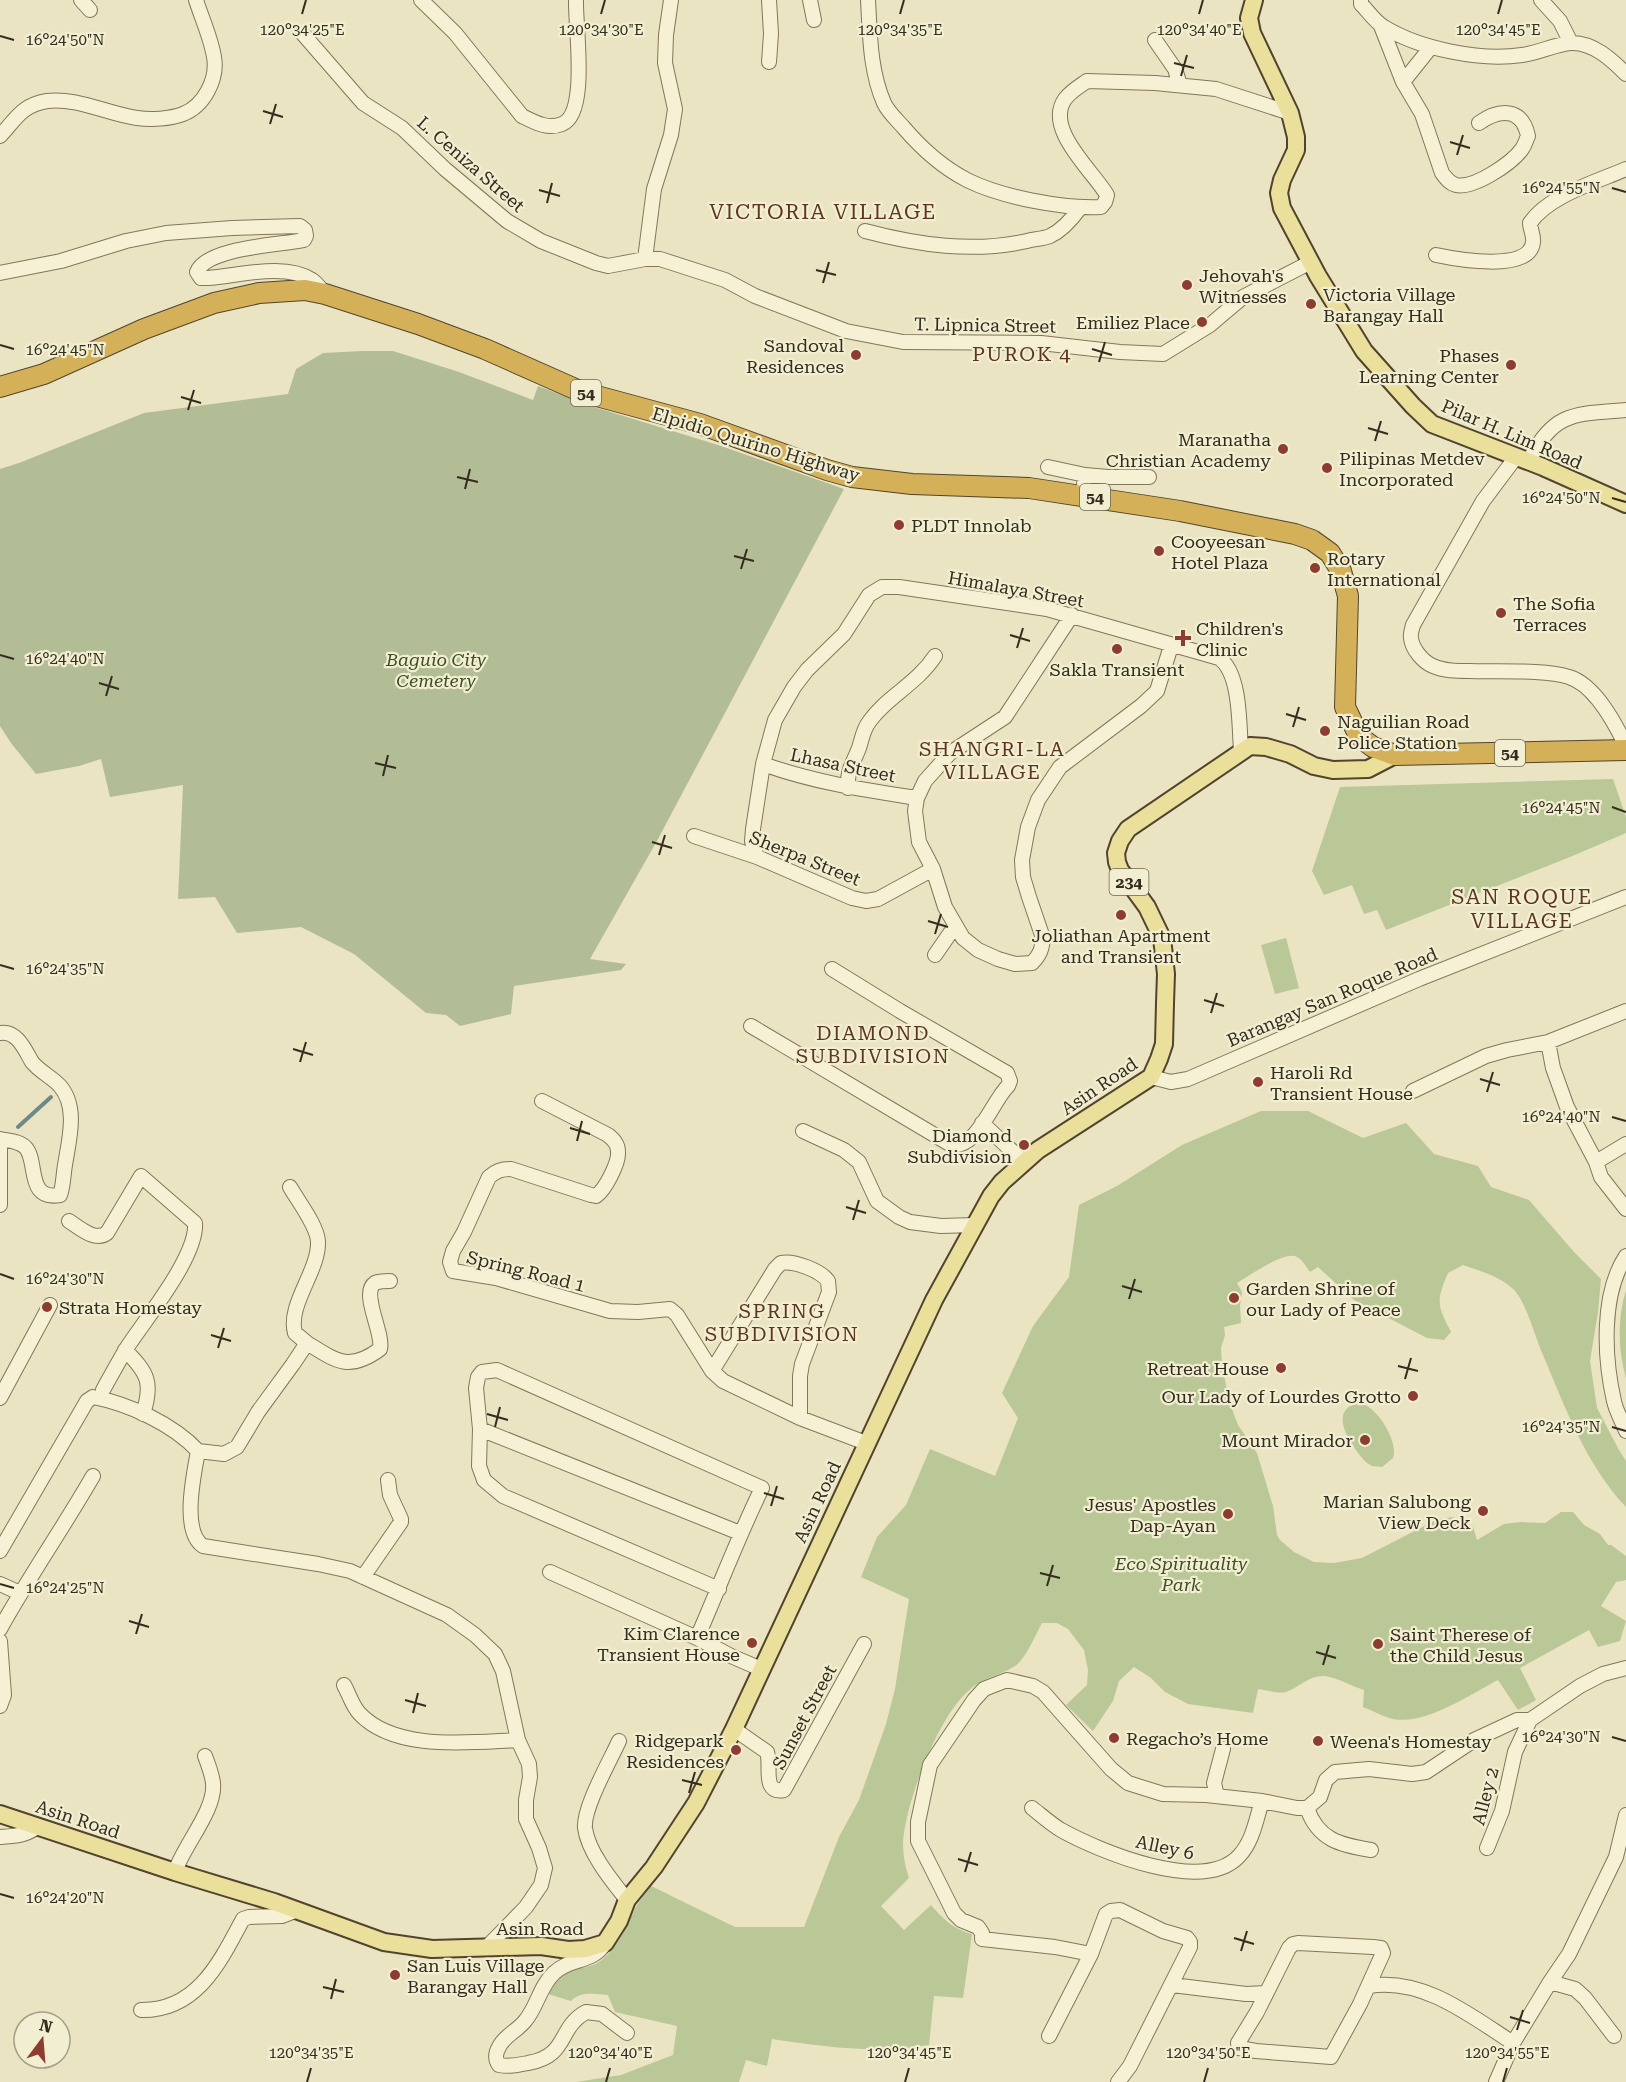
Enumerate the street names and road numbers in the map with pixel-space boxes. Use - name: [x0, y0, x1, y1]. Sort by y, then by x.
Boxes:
- street label: L. Ceniza Street: [413, 112, 529, 216]
- street label: T. Lipnica Street: [914, 313, 1056, 337]
- road number: 54: [571, 380, 601, 406]
- street label: Pilar H. Lim Road: [1438, 395, 1586, 473]
- street label: Elpidio Quirino Highway: [650, 402, 863, 486]
- road number: 54: [1080, 484, 1110, 510]
- street label: Himalaya Street: [946, 567, 1086, 611]
- road number: 54: [1495, 740, 1525, 766]
- street label: Lhasa Street: [789, 744, 898, 786]
- street label: Sherpa Street: [747, 826, 864, 890]
- road number: 234: [1110, 869, 1148, 895]
- street label: Barangay San Roque Road: [1224, 943, 1441, 1051]
- street label: Asin Road: [1057, 1053, 1141, 1119]
- street label: Spring Road 1: [465, 1246, 587, 1296]
- street label: Asin Road: [789, 1458, 845, 1546]
- street label: Sunset Street: [768, 1661, 840, 1773]
- street label: Alley 2: [1467, 1765, 1503, 1827]
- street label: Asin Road: [33, 1796, 123, 1843]
- street label: Alley 6: [1134, 1831, 1196, 1863]
- street label: Asin Road: [496, 1918, 584, 1939]

